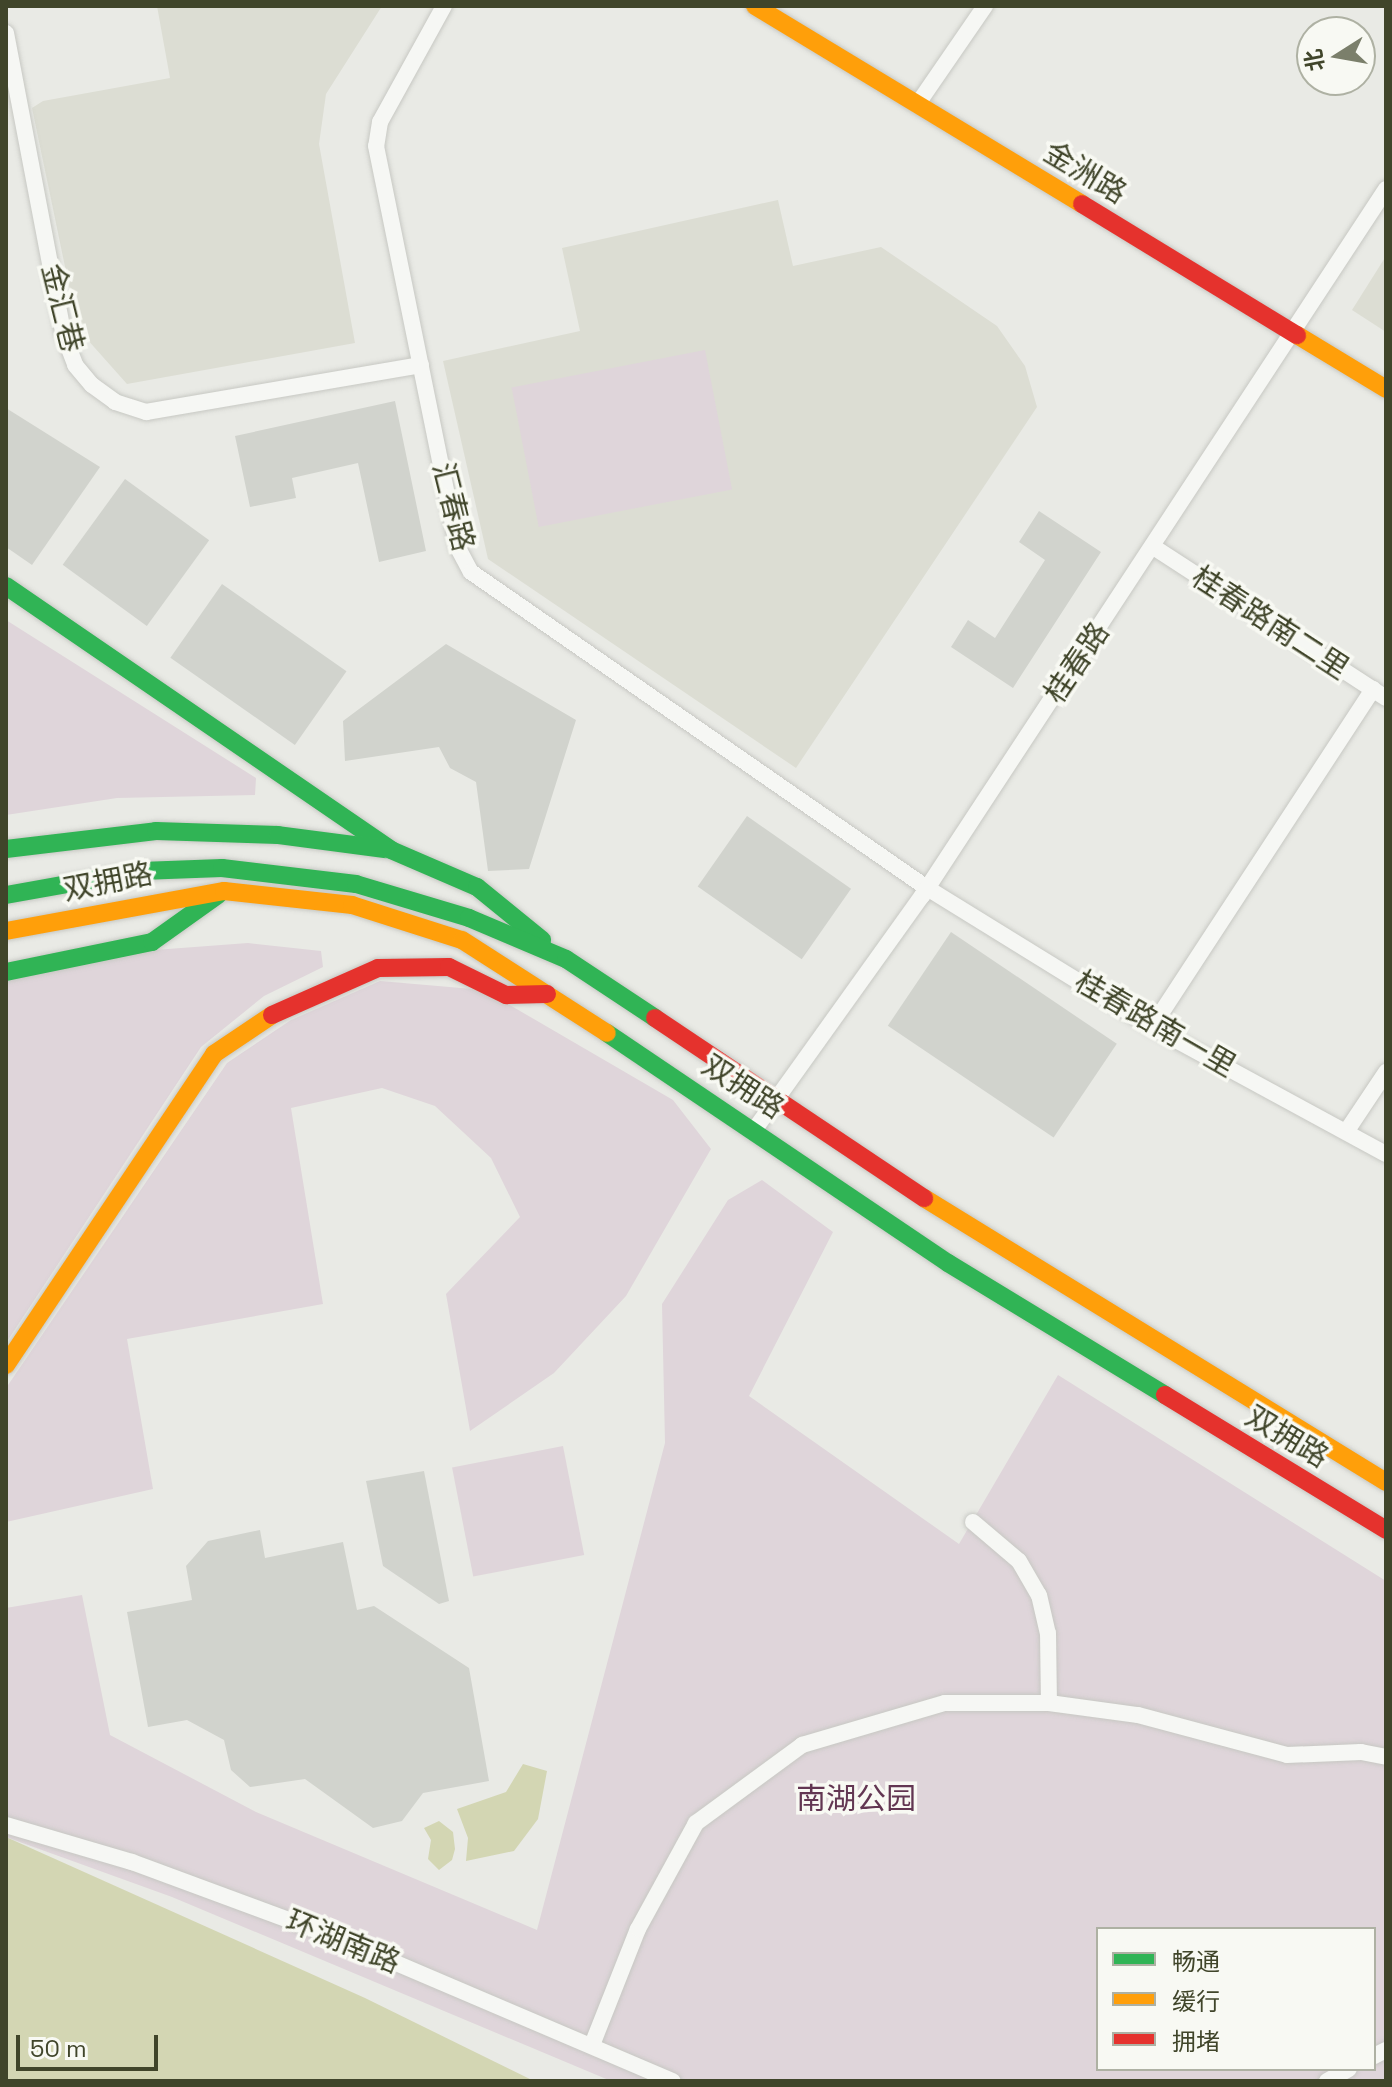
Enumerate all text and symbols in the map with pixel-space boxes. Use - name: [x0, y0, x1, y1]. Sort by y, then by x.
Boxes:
- north arrow: [1296, 16, 1376, 96]
- text: 北: [1299, 47, 1330, 74]
- street label: 金洲路: [1037, 134, 1133, 212]
- street label: 金汇巷: [34, 260, 90, 356]
- street label: 汇春路: [425, 459, 481, 555]
- street label: 桂春路南二里: [1185, 559, 1355, 687]
- street label: 桂春路: [1037, 616, 1117, 710]
- street label: 双拥路: [60, 856, 156, 908]
- street label: 桂春路南一里: [1068, 963, 1242, 1085]
- street label: 双拥路: [695, 1047, 791, 1127]
- street label: 双拥路: [1239, 1398, 1335, 1476]
- park label: 南湖公园: [796, 1781, 916, 1817]
- street label: 环湖南路: [281, 1903, 405, 1981]
- legend: [1096, 1927, 1376, 2071]
- text: 畅通: [1172, 1946, 1220, 1977]
- text: 缓行: [1172, 1986, 1220, 2017]
- scale bar: [20, 2019, 162, 2069]
- text: 拥堵: [1172, 2026, 1220, 2057]
- text: 50 m: [30, 2033, 87, 2064]

